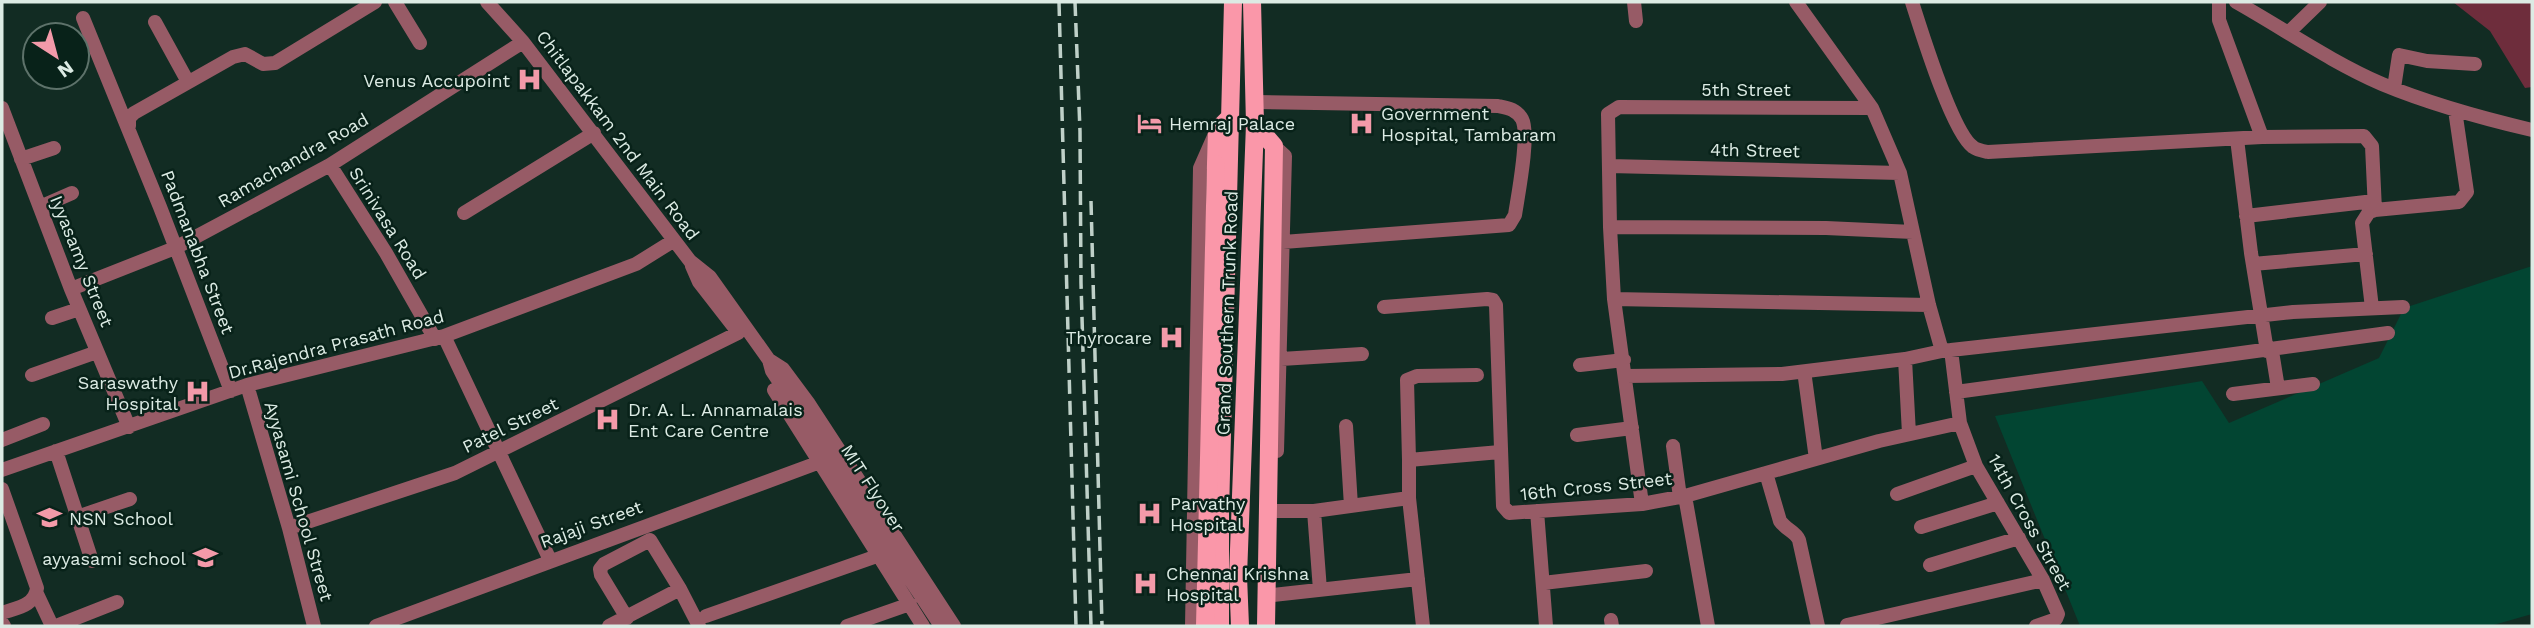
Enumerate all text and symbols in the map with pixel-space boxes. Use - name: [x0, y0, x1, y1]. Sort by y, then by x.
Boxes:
- north arrow: [21, 21, 91, 91]
- street label: Chitlapakkam 2nd Main Road: [532, 26, 704, 244]
- text: N: [53, 56, 78, 83]
- hospital icon: Venus Accupoint: [516, 66, 544, 94]
- place label: Venus Accupoint: [363, 70, 510, 91]
- street label: 5th Street: [1701, 79, 1791, 100]
- place label: Government Hospital, Tambaram: [1381, 103, 1556, 145]
- street label: Ramachandra Road: [214, 108, 372, 212]
- hotel icon: Hemraj Palace: [1135, 109, 1163, 137]
- hospital icon: Government Hospital, Tambaram: [1347, 109, 1375, 137]
- place label: Hemraj Palace: [1169, 113, 1295, 134]
- street label: 4th Street: [1710, 139, 1801, 161]
- street label: Srinivasa Road: [345, 163, 431, 283]
- street label: Padmanabha Street: [157, 167, 239, 337]
- street label: Grand Southern Trunk Road: [1212, 190, 1242, 436]
- street label: Iyyasamy Street: [46, 192, 118, 330]
- street label: Dr.Rajendra Prasath Road: [226, 305, 446, 383]
- hospital icon: Thyrocare: [1158, 323, 1186, 351]
- place label: Thyrocare: [1066, 327, 1152, 348]
- place label: Saraswathy Hospital: [78, 372, 179, 414]
- hospital icon: Saraswathy Hospital: [184, 378, 212, 406]
- street label: Patel Street: [459, 393, 562, 457]
- street label: Ayyasami School Street: [260, 399, 338, 604]
- place label: Dr. A. L. Annamalais Ent Care Centre: [628, 399, 803, 441]
- hospital icon: Dr. A. L. Annamalais Ent Care Centre: [594, 405, 622, 433]
- street label: MIT Flyover: [837, 440, 909, 536]
- street label: 14th Cross Street: [1984, 450, 2076, 594]
- street label: 16th Cross Street: [1519, 468, 1673, 504]
- place label: Parvathy Hospital: [1170, 493, 1246, 535]
- street label: Rajaji Street: [537, 496, 645, 552]
- hospital icon: Parvathy Hospital: [1136, 499, 1164, 527]
- school or university icon: NSN School: [35, 504, 63, 532]
- place label: NSN School: [69, 508, 173, 529]
- school or university icon: ayyasami school: [192, 544, 220, 572]
- place label: ayyasami school: [42, 548, 186, 569]
- place label: Chennai Krishna Hospital: [1166, 563, 1309, 605]
- hospital icon: Chennai Krishna Hospital: [1132, 569, 1160, 597]

